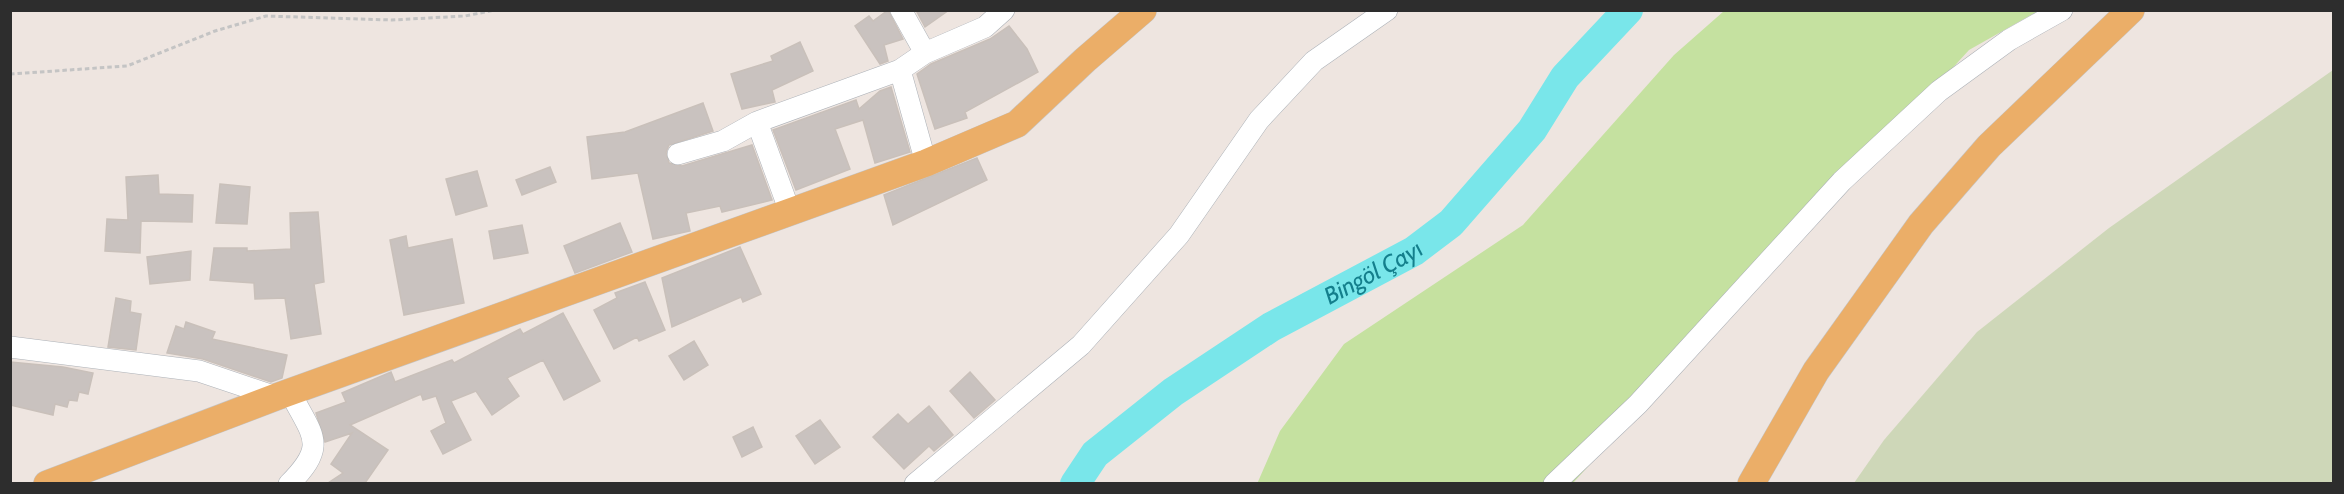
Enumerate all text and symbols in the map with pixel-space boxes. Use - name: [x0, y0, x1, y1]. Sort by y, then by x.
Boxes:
- water label: Bingöl Çayı: [1319, 235, 1428, 310]

